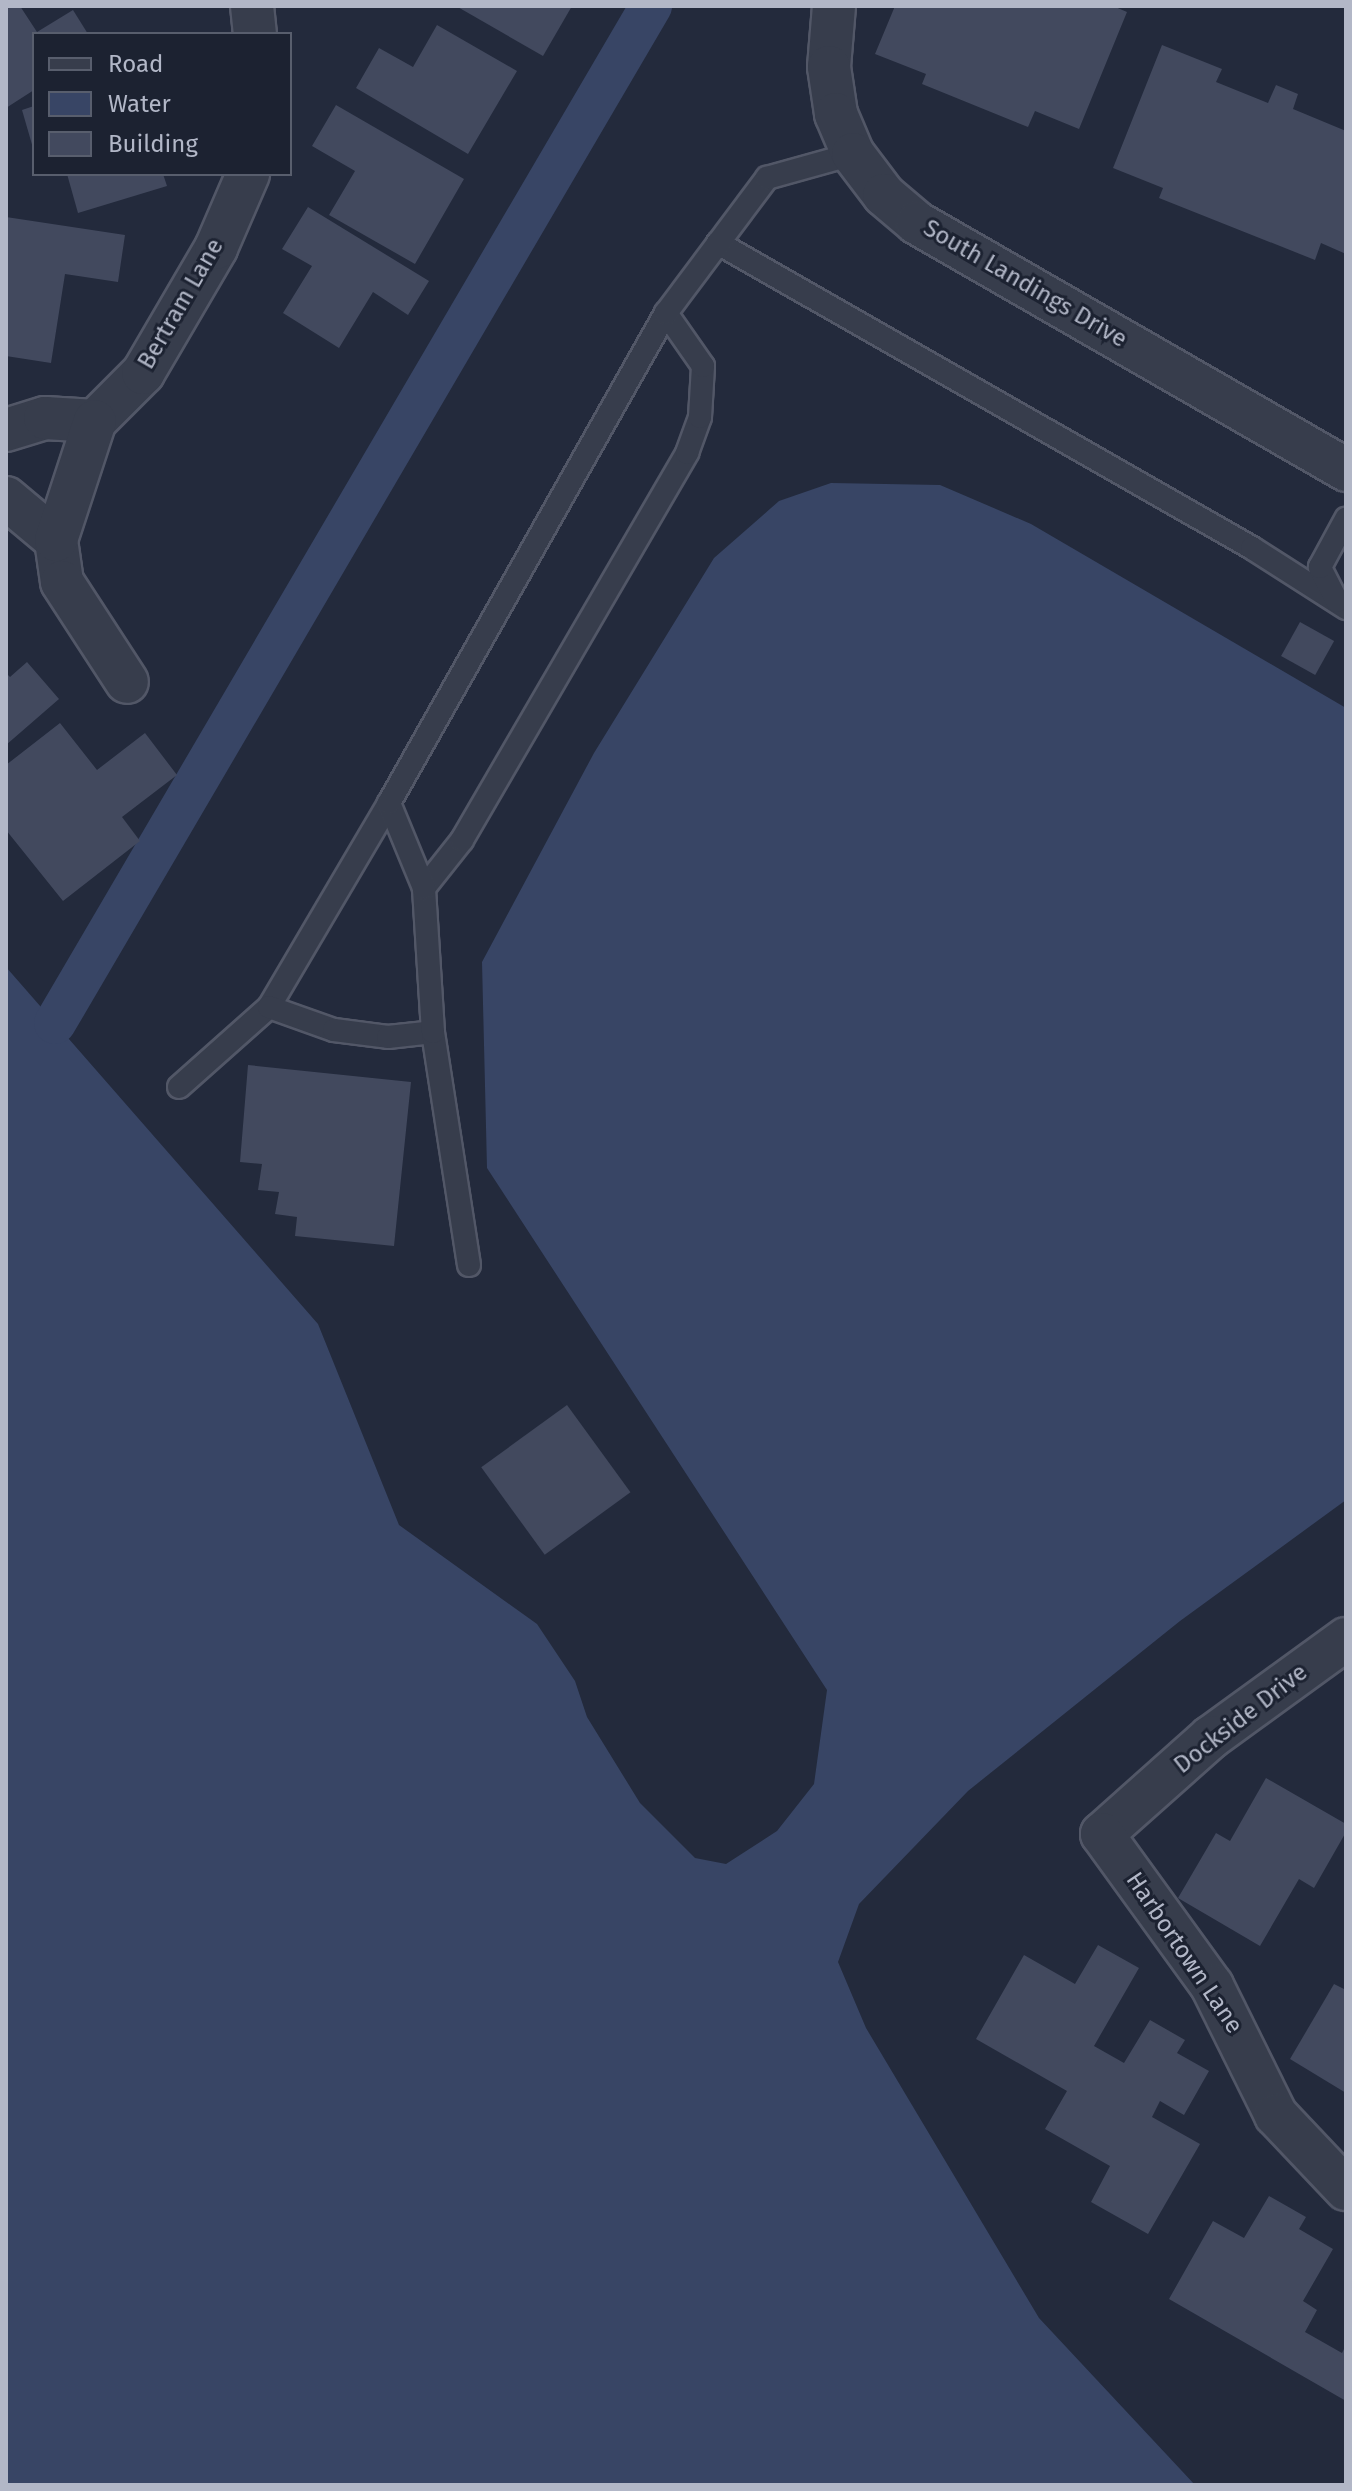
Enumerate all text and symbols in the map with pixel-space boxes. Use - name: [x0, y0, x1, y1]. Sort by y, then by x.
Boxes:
- legend: [32, 32, 292, 176]
- text: Road: [108, 50, 163, 78]
- text: Water: [108, 90, 171, 118]
- text: Building: [108, 130, 198, 158]
- street label: South Landings Drive: [918, 214, 1132, 354]
- street label: Bertram Lane: [132, 234, 230, 374]
- street label: Dockside Drive: [1169, 1658, 1313, 1780]
- street label: Harbortown Lane: [1119, 1867, 1249, 2039]

